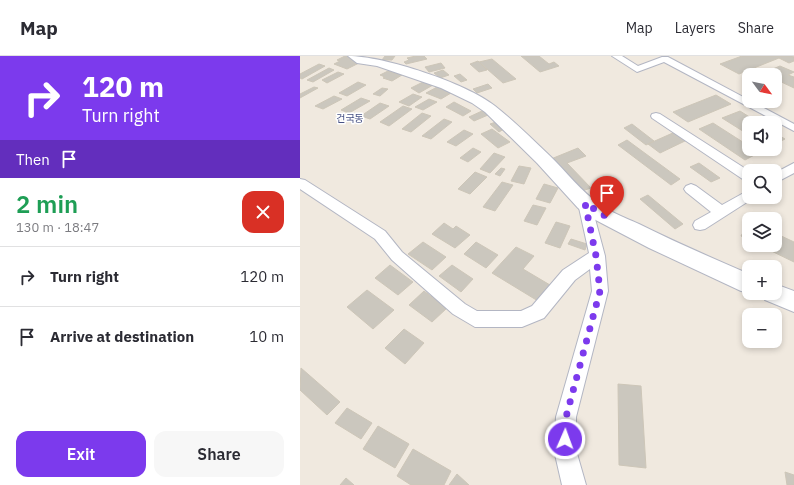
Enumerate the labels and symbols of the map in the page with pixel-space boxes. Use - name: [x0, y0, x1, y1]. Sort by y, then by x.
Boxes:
- north arrow: [742, 68, 782, 108]
- district label: 건국동: [336, 112, 364, 125]
- pin: [590, 176, 624, 217]
- position arrow: [544, 418, 586, 460]

